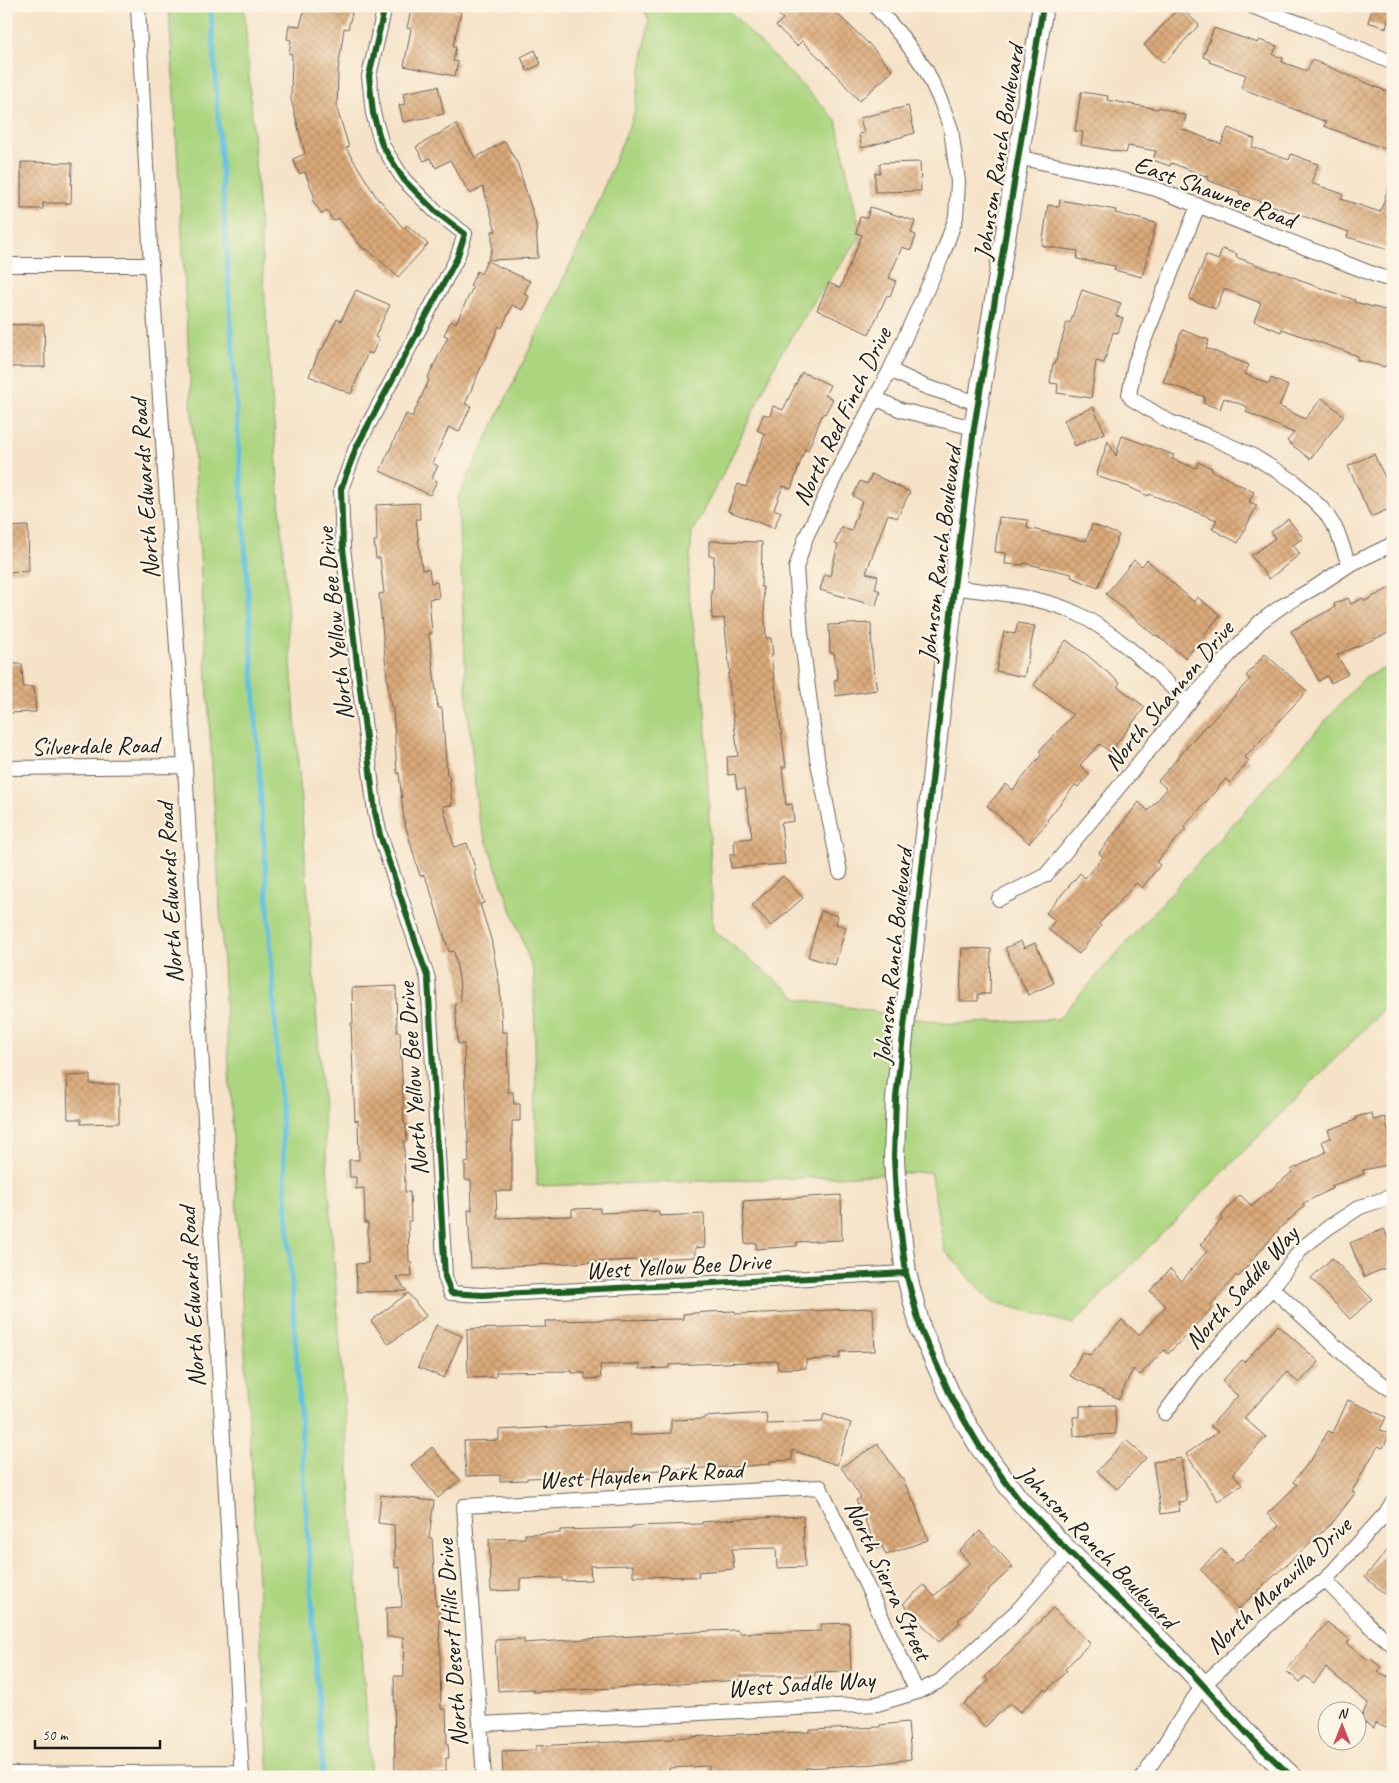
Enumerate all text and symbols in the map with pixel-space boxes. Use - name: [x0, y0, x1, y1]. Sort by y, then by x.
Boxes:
- street label: Johnson Ranch Boulevard: [966, 39, 1032, 263]
- street label: East Shawnee Road: [1130, 148, 1303, 237]
- street label: North Red Finch Drive: [785, 321, 900, 511]
- street label: North Edwards Road: [123, 394, 167, 580]
- street label: Johnson Ranch Boulevard: [911, 441, 970, 665]
- street label: North Yellow Bee Drive: [309, 524, 361, 722]
- street label: North Shannon Drive: [1097, 613, 1242, 777]
- street label: Silverdale Road: [31, 729, 162, 763]
- street label: North Edwards Road: [149, 799, 191, 984]
- street label: Johnson Ranch Boulevard: [866, 843, 921, 1066]
- street label: North Yellow Bee Drive: [390, 979, 436, 1177]
- street label: North Edwards Road: [171, 1203, 213, 1388]
- street label: North Saddle Way: [1178, 1217, 1307, 1356]
- street label: West Yellow Bee Drive: [585, 1245, 773, 1287]
- street label: West Hayden Park Road: [538, 1453, 748, 1496]
- street label: Johnson Ranch Boulevard: [1010, 1457, 1187, 1639]
- street label: North Sierra Street: [837, 1496, 940, 1668]
- street label: North Maravilla Drive: [1199, 1509, 1360, 1661]
- street label: North Desert Hills Drive: [429, 1536, 475, 1748]
- street label: West Saddle Way: [727, 1663, 878, 1705]
- north arrow: [1316, 1700, 1366, 1750]
- text: N: [1338, 1705, 1349, 1722]
- scale bar: [35, 1718, 160, 1750]
- text: 50 m: [42, 1726, 69, 1745]

